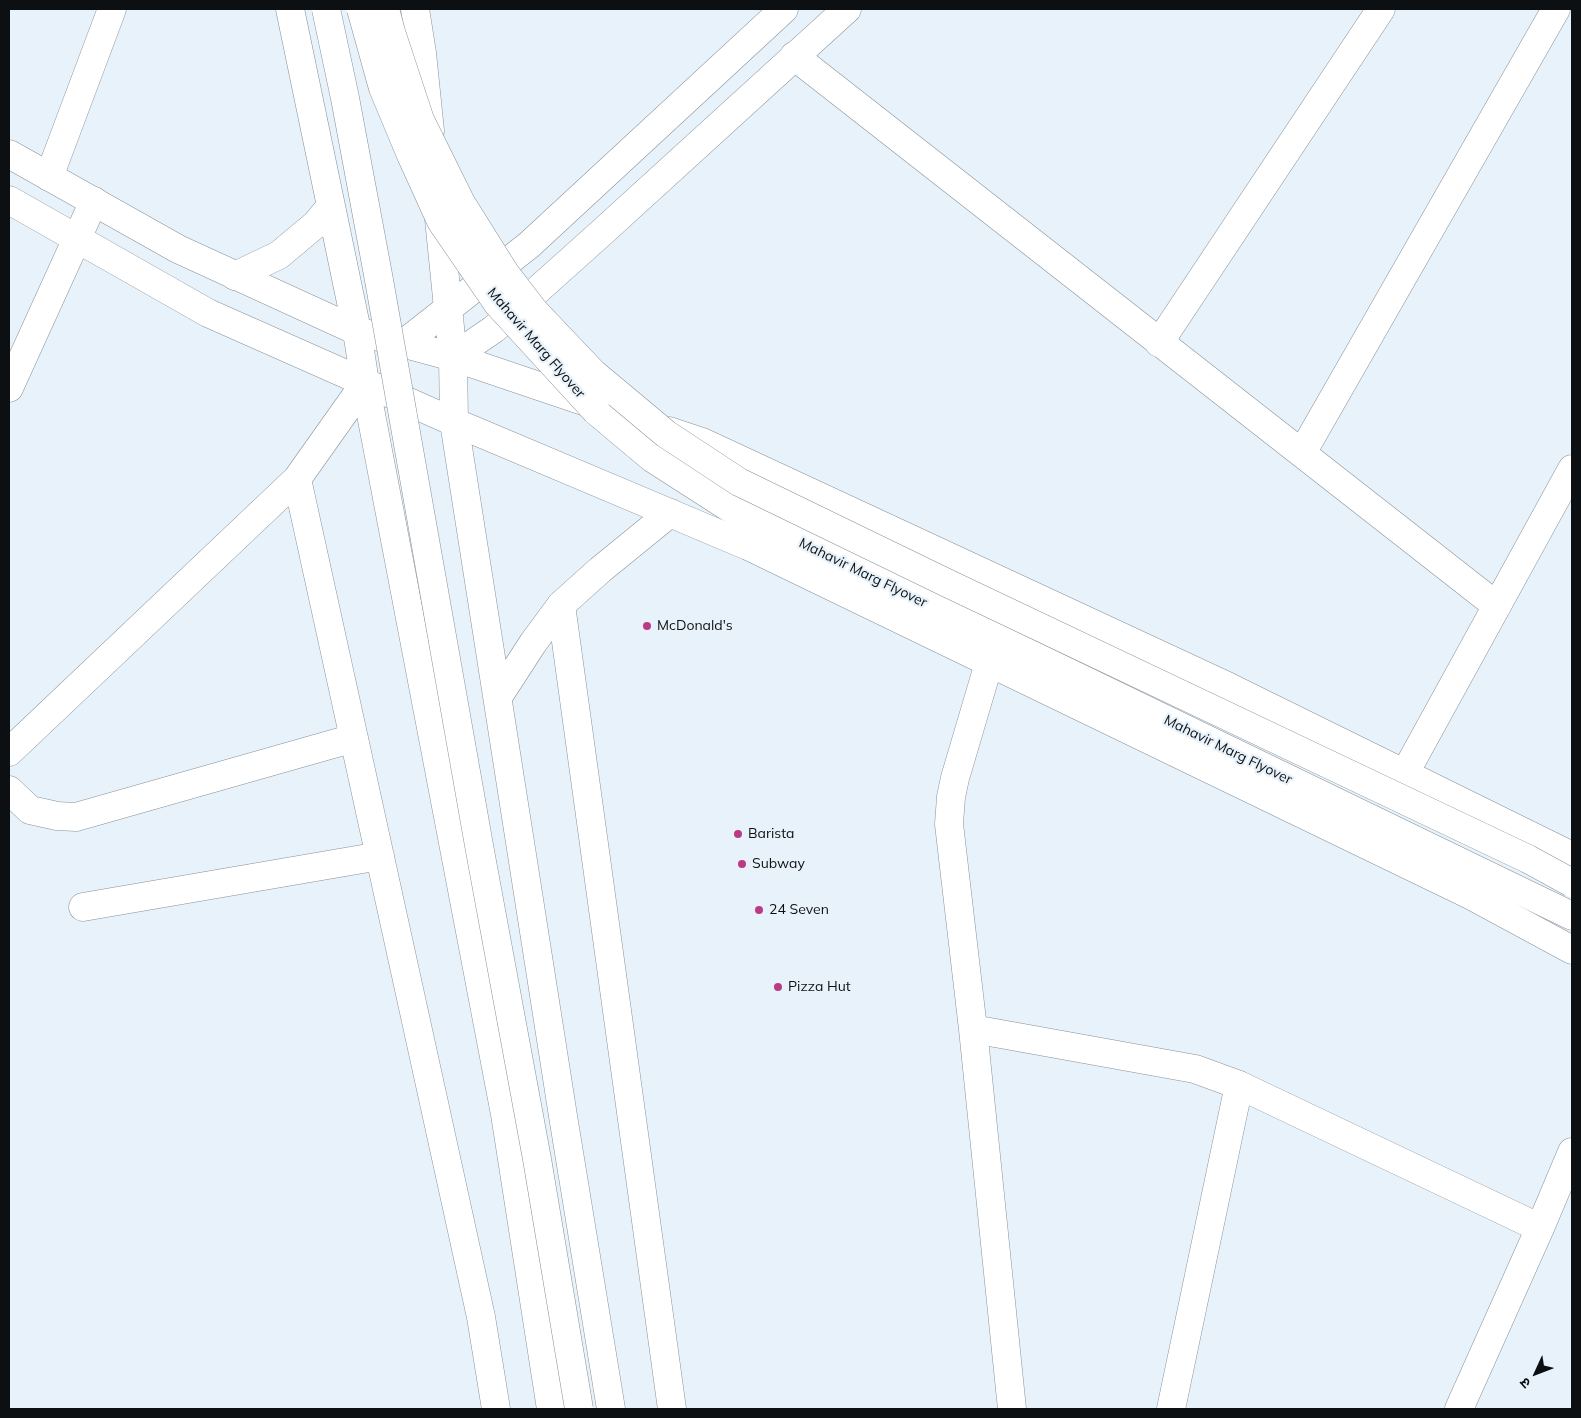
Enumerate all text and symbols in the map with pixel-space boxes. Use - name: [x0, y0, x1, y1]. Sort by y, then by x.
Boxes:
- street label: Mahavir Marg Flyover: [484, 285, 588, 401]
- street label: Mahavir Marg Flyover: [796, 535, 930, 611]
- place label: McDonald's: [657, 618, 733, 634]
- marker: McDonald's: [641, 620, 653, 632]
- street label: Mahavir Marg Flyover: [1161, 712, 1295, 788]
- place label: Barista: [748, 826, 795, 842]
- marker: Barista: [732, 828, 744, 840]
- place label: Subway: [752, 856, 805, 872]
- marker: Subway: [736, 858, 748, 870]
- place label: 24 Seven: [769, 902, 829, 918]
- marker: 24 Seven: [753, 904, 765, 916]
- place label: Pizza Hut: [788, 979, 851, 995]
- marker: Pizza Hut: [772, 981, 784, 993]
- north arrow: [1511, 1348, 1561, 1398]
- text: उ: [1516, 1374, 1534, 1392]

